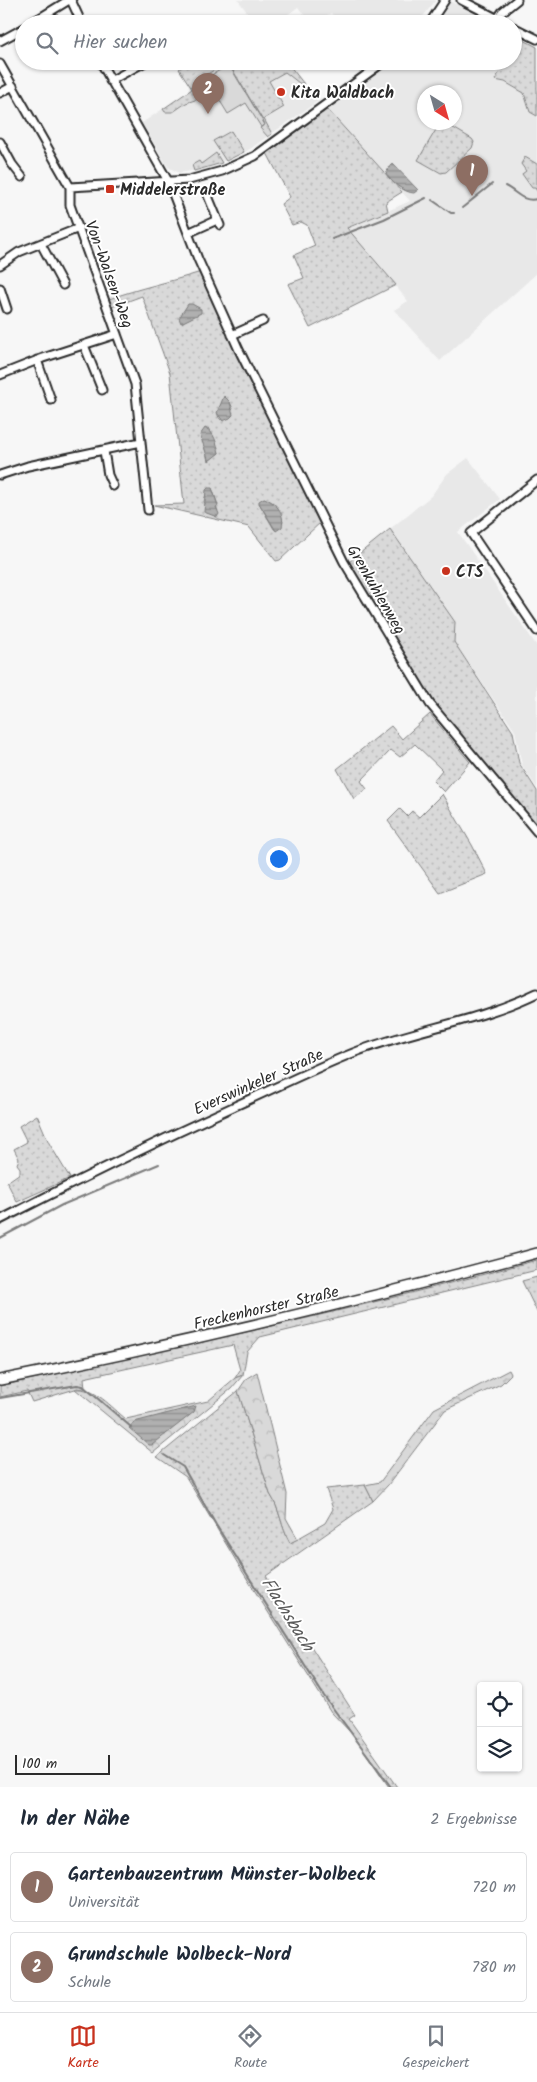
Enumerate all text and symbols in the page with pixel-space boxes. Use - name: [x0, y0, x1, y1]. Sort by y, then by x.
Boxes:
- search box: [15, 15, 522, 70]
- text: Hier suchen: [73, 28, 167, 58]
- icon: search: [33, 29, 61, 57]
- pin: 2: [192, 73, 224, 114]
- place label: Kita Waldbach: [291, 81, 394, 106]
- north arrow: [417, 85, 462, 130]
- marker: Kita Waldbach: [275, 86, 287, 98]
- pin: 1: [456, 155, 488, 196]
- place label: Middelerstraße: [120, 178, 225, 203]
- marker: Middelerstraße: [104, 183, 116, 195]
- street label: Von-Walsen-Weg: [78, 217, 140, 332]
- street label: Grenkuhlenweg: [340, 540, 411, 639]
- place label: CTS: [456, 560, 484, 585]
- marker: CTS: [440, 565, 452, 577]
- your location: [266, 846, 292, 872]
- street label: Everswinkeler Straße: [190, 1042, 328, 1122]
- street label: Freckenhorster Straße: [191, 1280, 341, 1337]
- water label: Flachsbach: [252, 1572, 322, 1659]
- map controls: [477, 1682, 522, 1772]
- button: locate: [477, 1682, 522, 1727]
- button: layers: [477, 1727, 522, 1772]
- scale bar: [15, 1752, 110, 1775]
- text: 100 m: [22, 1753, 57, 1775]
- text: In der Nähe: [20, 1803, 130, 1836]
- text: 2 Ergebnisse: [430, 1807, 517, 1832]
- text: Gartenbauzentrum Münster-Wolbeck: [68, 1860, 375, 1890]
- text: 1: [35, 1875, 39, 1900]
- text: 720 m: [472, 1875, 516, 1900]
- text: Universität: [68, 1890, 140, 1915]
- text: Grundschule Wolbeck-Nord: [68, 1940, 291, 1970]
- text: 2: [32, 1955, 42, 1980]
- text: 780 m: [472, 1955, 516, 1980]
- text: Schule: [68, 1970, 111, 1995]
- tab: Karte: [68, 2022, 99, 2074]
- tab: Route: [234, 2022, 267, 2074]
- tab: Gespeichert: [402, 2022, 469, 2074]

